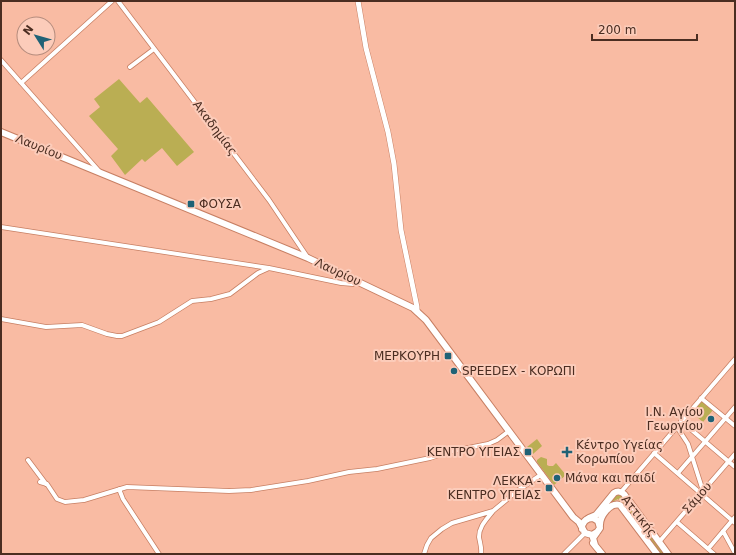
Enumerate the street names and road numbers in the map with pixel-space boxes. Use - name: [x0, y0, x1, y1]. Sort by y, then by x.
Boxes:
- street label: Ακαδημίας: [190, 98, 240, 158]
- street label: Λαυρίου: [14, 131, 64, 163]
- street label: Λαυρίου: [313, 255, 363, 289]
- street label: Σάμου: [679, 479, 715, 517]
- street label: Αττικής: [619, 493, 659, 539]

